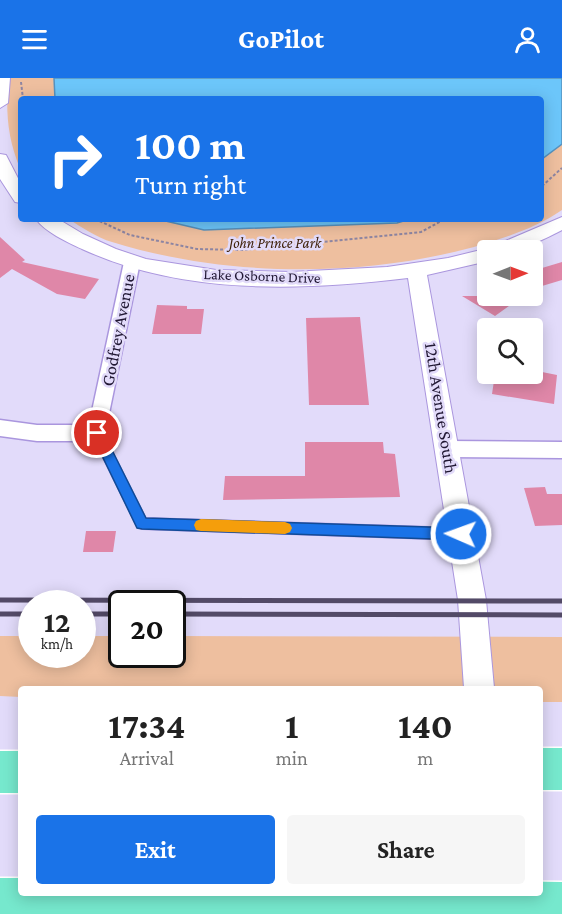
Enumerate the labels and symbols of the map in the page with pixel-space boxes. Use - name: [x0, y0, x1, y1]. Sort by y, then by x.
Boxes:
- park label: John Prince Park: [226, 235, 323, 252]
- north arrow: [477, 240, 543, 306]
- street label: Lake Osborne Drive: [203, 266, 321, 286]
- street label: Godfrey Avenue: [97, 272, 139, 388]
- street label: 12th Avenue South: [421, 341, 461, 475]
- pin: [71, 407, 122, 458]
- position arrow: [429, 502, 493, 566]
- speed limit sign: 20: [108, 590, 186, 668]

